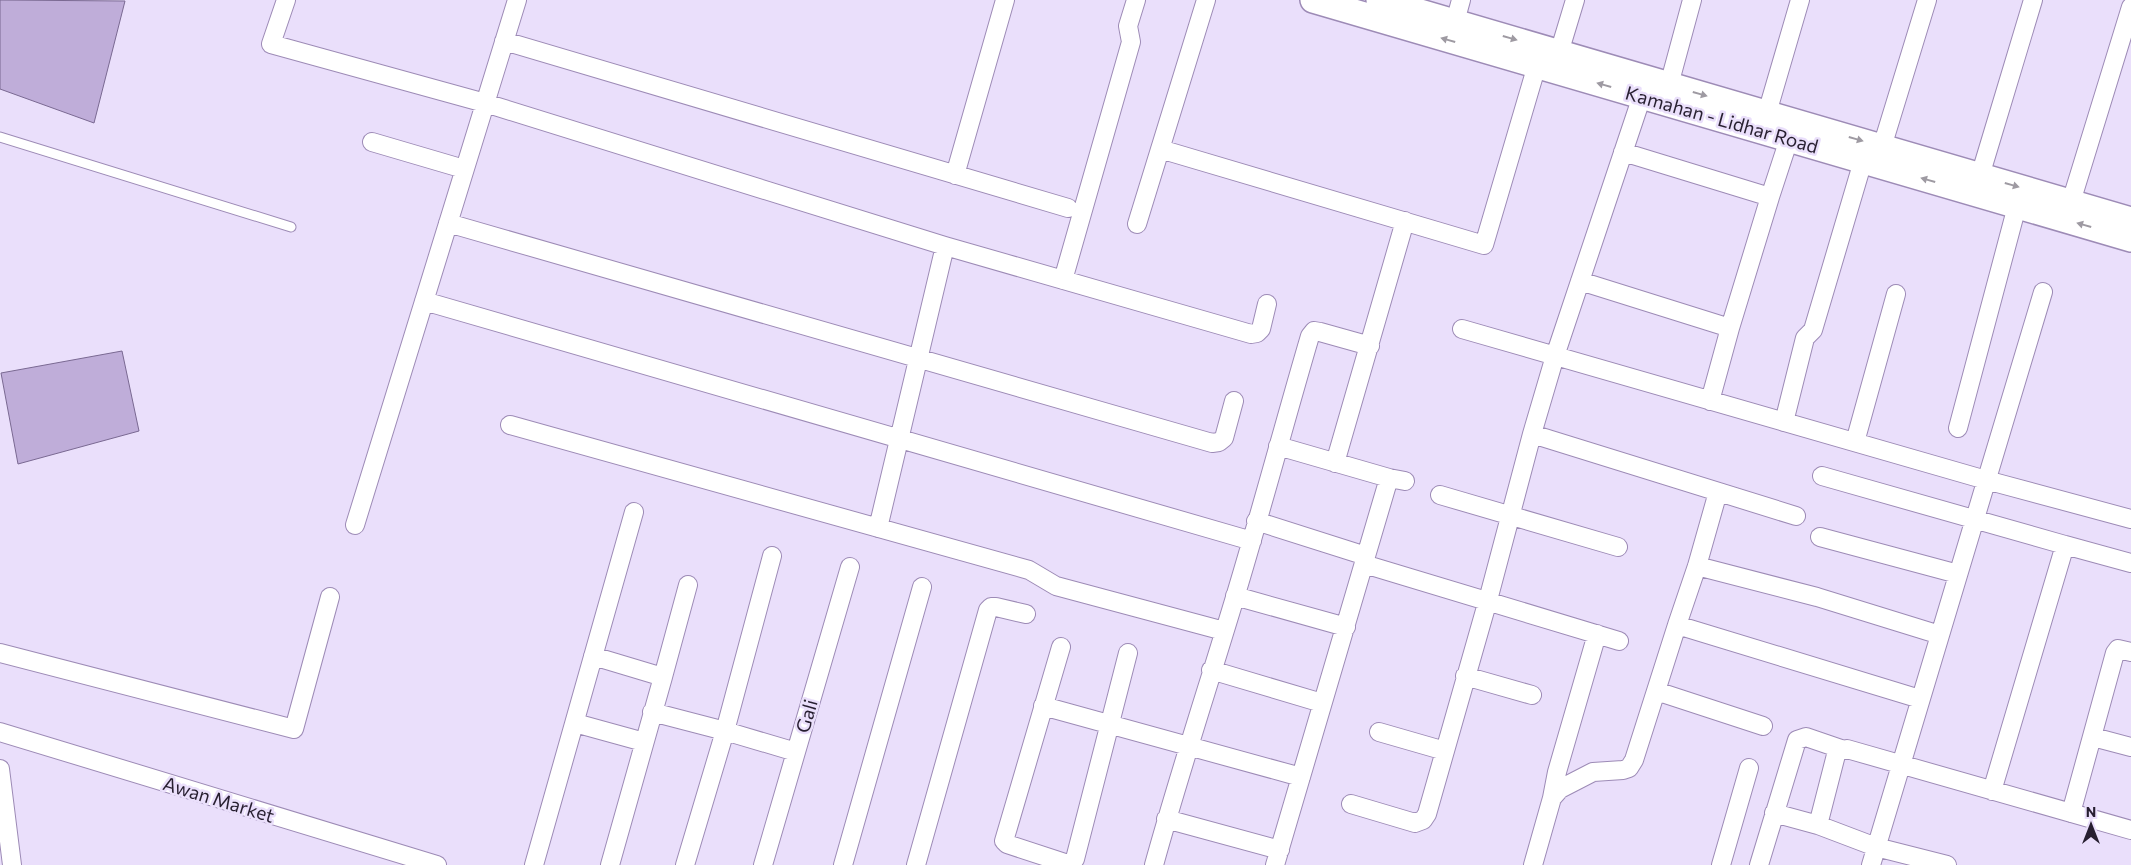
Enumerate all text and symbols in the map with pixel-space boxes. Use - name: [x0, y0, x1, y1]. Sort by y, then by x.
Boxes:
- one-way arrow: [1441, 35, 1456, 43]
- one-way arrow: [1503, 35, 1518, 43]
- street label: Kamahan - Lidhar Road: [1623, 80, 1821, 158]
- one-way arrow: [1597, 81, 1612, 89]
- one-way arrow: [1692, 90, 1707, 98]
- one-way arrow: [1848, 136, 1863, 144]
- one-way arrow: [1921, 175, 1936, 183]
- one-way arrow: [2004, 181, 2019, 189]
- one-way arrow: [2077, 221, 2092, 229]
- street label: Gali: [790, 697, 822, 735]
- street label: Awan Market: [161, 771, 278, 827]
- north arrow: [2066, 800, 2116, 850]
- text: N: [2086, 803, 2096, 820]

